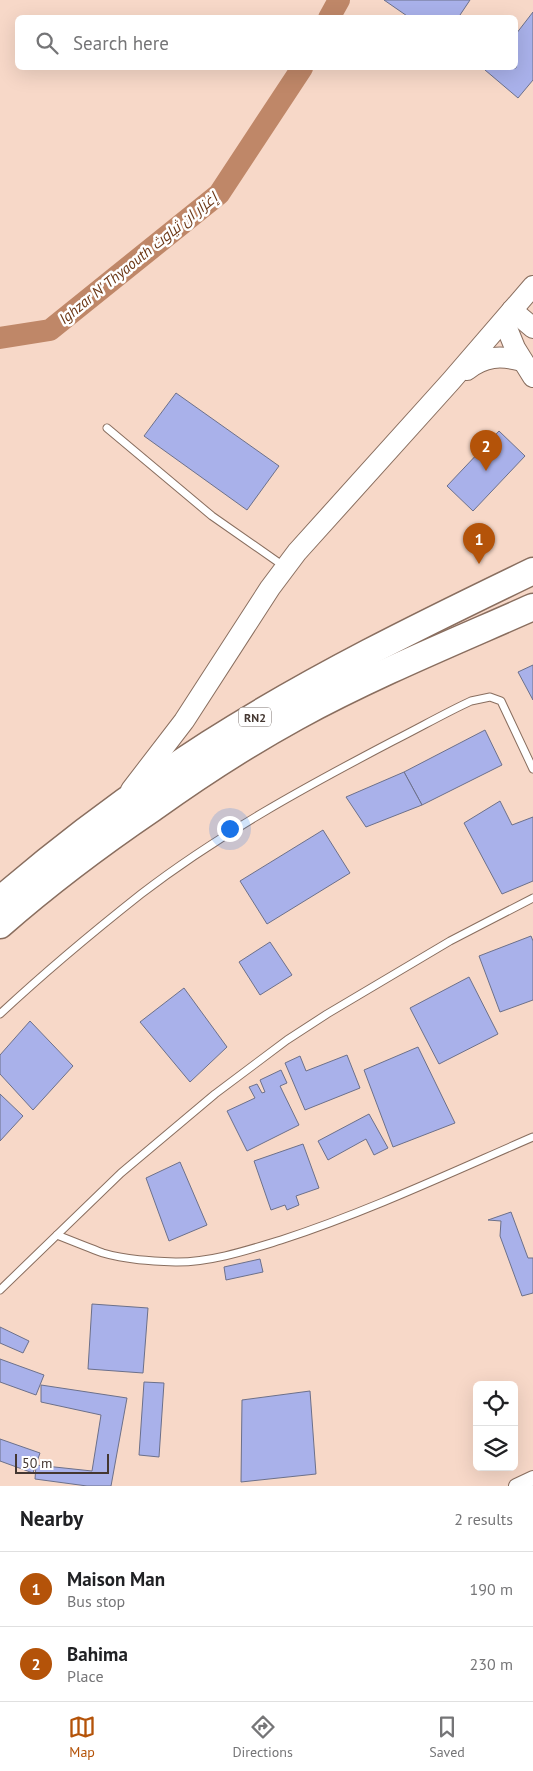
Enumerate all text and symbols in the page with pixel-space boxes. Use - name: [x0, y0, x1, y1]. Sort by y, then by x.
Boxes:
- search box: [15, 15, 518, 70]
- icon: search: [33, 29, 61, 57]
- text: Search here: [73, 31, 169, 55]
- water label: Ighzar N' Thyaouth إغزار ان ثياوث: [55, 187, 223, 329]
- pin: 2: [470, 430, 502, 471]
- pin: 1: [463, 523, 495, 564]
- road number: RN2: [239, 708, 271, 726]
- your location: [217, 816, 243, 842]
- map controls: [473, 1381, 518, 1471]
- button: locate: [473, 1381, 518, 1426]
- button: layers: [473, 1426, 518, 1471]
- scale bar: [15, 1451, 109, 1474]
- text: 50 m: [22, 1454, 52, 1472]
- text: Nearby: [20, 1505, 83, 1532]
- text: 2 results: [454, 1509, 513, 1529]
- text: Maison Man: [67, 1567, 165, 1591]
- text: 1: [31, 1579, 41, 1599]
- text: 190 m: [470, 1579, 513, 1599]
- text: Bus stop: [67, 1591, 125, 1611]
- text: Bahima: [67, 1642, 128, 1666]
- text: 2: [31, 1654, 41, 1674]
- text: 230 m: [470, 1654, 513, 1674]
- text: Place: [67, 1666, 104, 1686]
- tab: Map: [68, 1713, 96, 1761]
- tab: Directions: [232, 1713, 293, 1761]
- tab: Saved: [429, 1713, 465, 1761]

